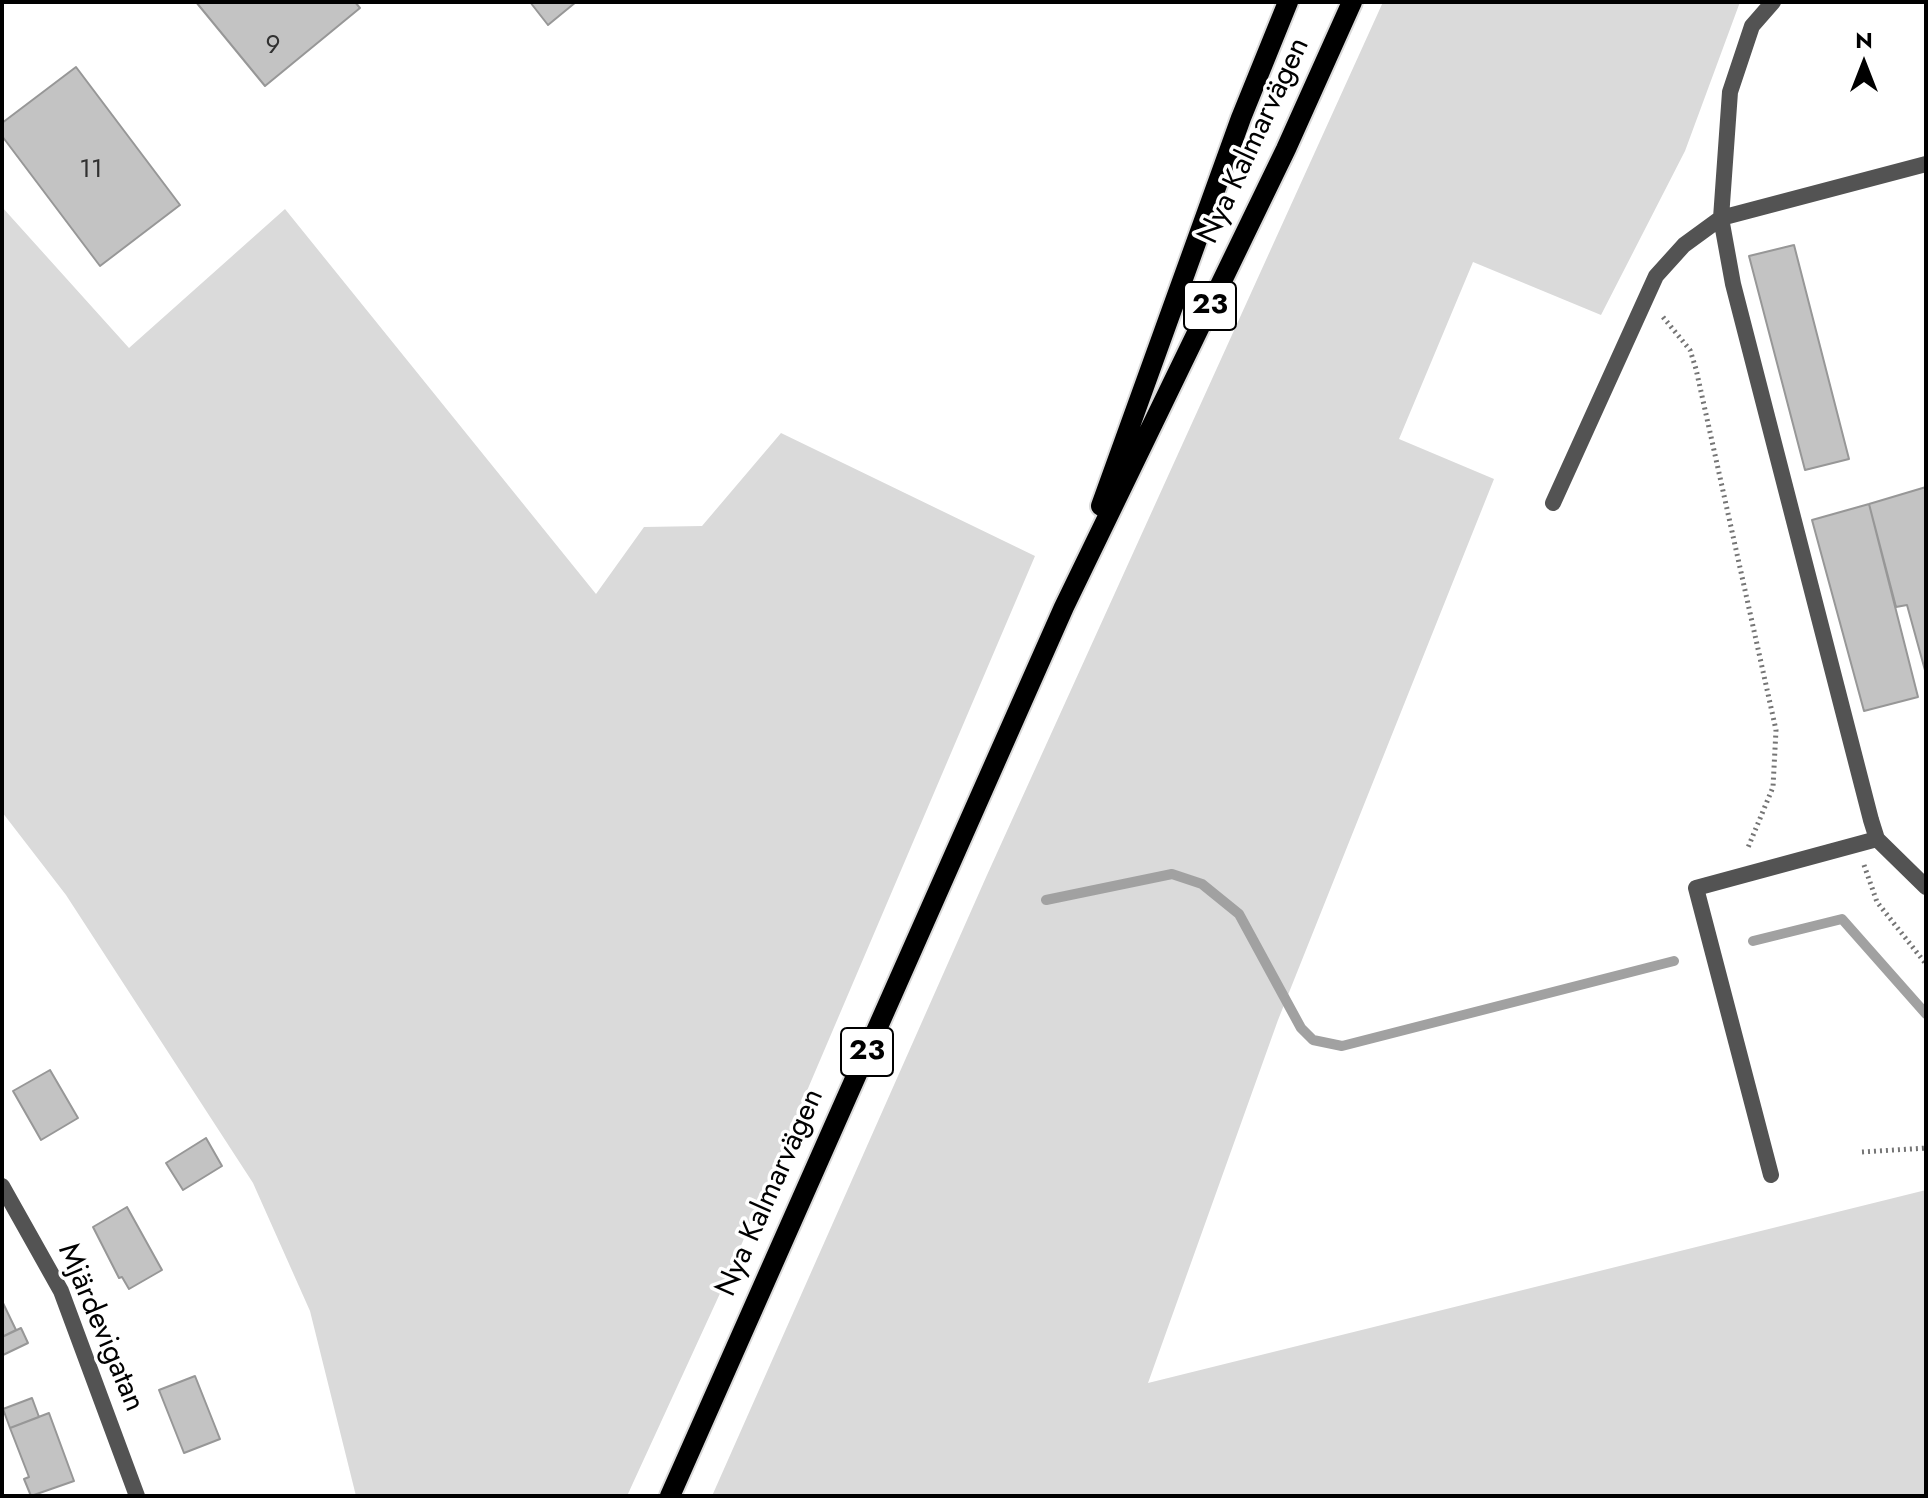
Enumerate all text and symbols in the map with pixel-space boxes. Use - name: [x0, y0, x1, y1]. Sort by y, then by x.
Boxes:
- north arrow: [1824, 24, 1904, 104]
- text: N: [1855, 24, 1873, 56]
- house number: 9: [266, 31, 280, 63]
- street label: Nya Kalmarvägen: [1192, 32, 1318, 250]
- house number: 11: [79, 155, 103, 187]
- road number: 23: [1184, 282, 1236, 330]
- road number: 23: [841, 1028, 893, 1076]
- street label: Nya Kalmarvägen: [709, 1084, 833, 1302]
- street label: Mjärdevigatan: [49, 1239, 151, 1417]

